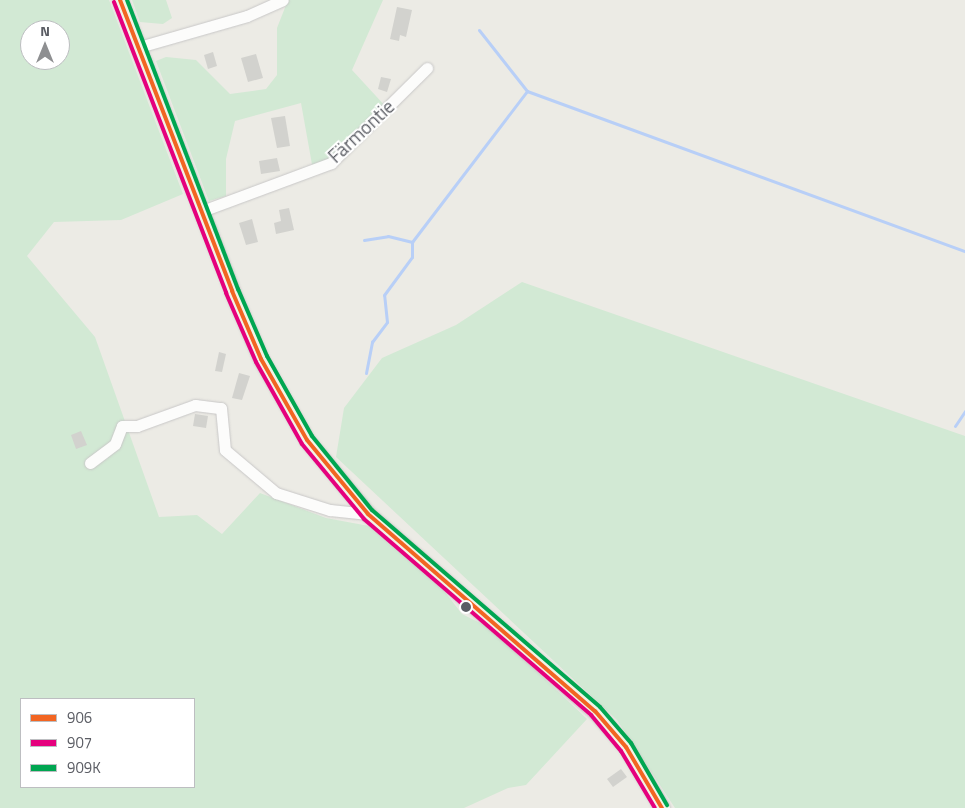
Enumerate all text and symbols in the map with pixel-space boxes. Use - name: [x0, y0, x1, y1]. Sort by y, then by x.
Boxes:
- north arrow: [20, 20, 70, 70]
- text: N: [40, 20, 50, 41]
- street label: Färmontie: [323, 95, 399, 167]
- unlabelled marker: [461, 602, 471, 612]
- legend: [20, 698, 195, 788]
- text: 906: [67, 706, 92, 729]
- text: 907: [67, 731, 92, 754]
- text: 909K: [67, 756, 101, 779]

